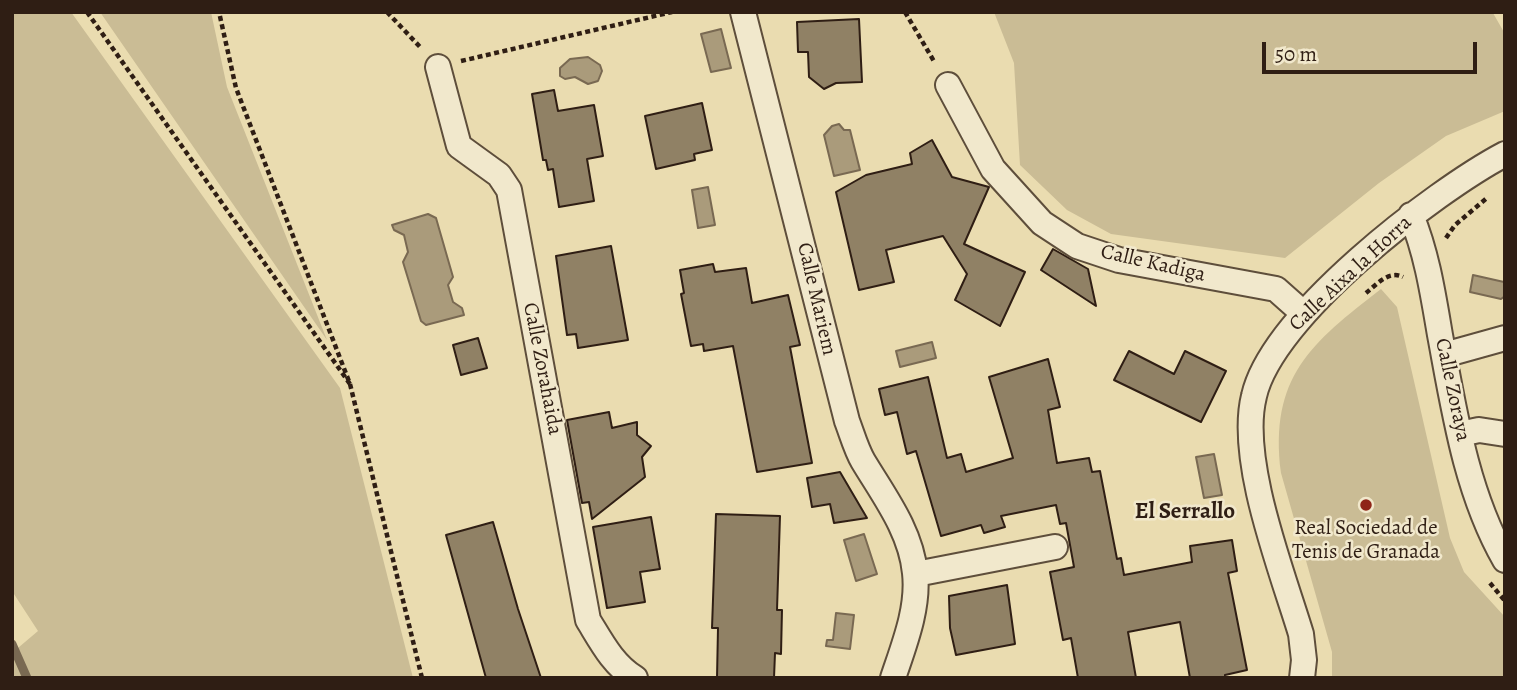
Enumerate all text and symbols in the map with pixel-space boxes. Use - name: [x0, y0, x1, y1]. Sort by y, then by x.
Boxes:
- scale bar: [1265, 28, 1480, 72]
- text: 50 m: [1275, 40, 1317, 68]
- street label: Calle Aixa la Horra: [1284, 211, 1418, 337]
- street label: Calle Mariem: [791, 240, 841, 358]
- street label: Calle Kadiga: [1098, 240, 1208, 288]
- street label: Calle Zorahaida: [517, 301, 567, 437]
- street label: Calle Zoraya: [1429, 336, 1475, 444]
- marker: Real Sociedad de Tenis de Granada: [1358, 497, 1374, 513]
- district label: El Serrallo: [1135, 498, 1235, 526]
- place label: Real Sociedad de Tenis de Granada: [1292, 516, 1440, 566]

